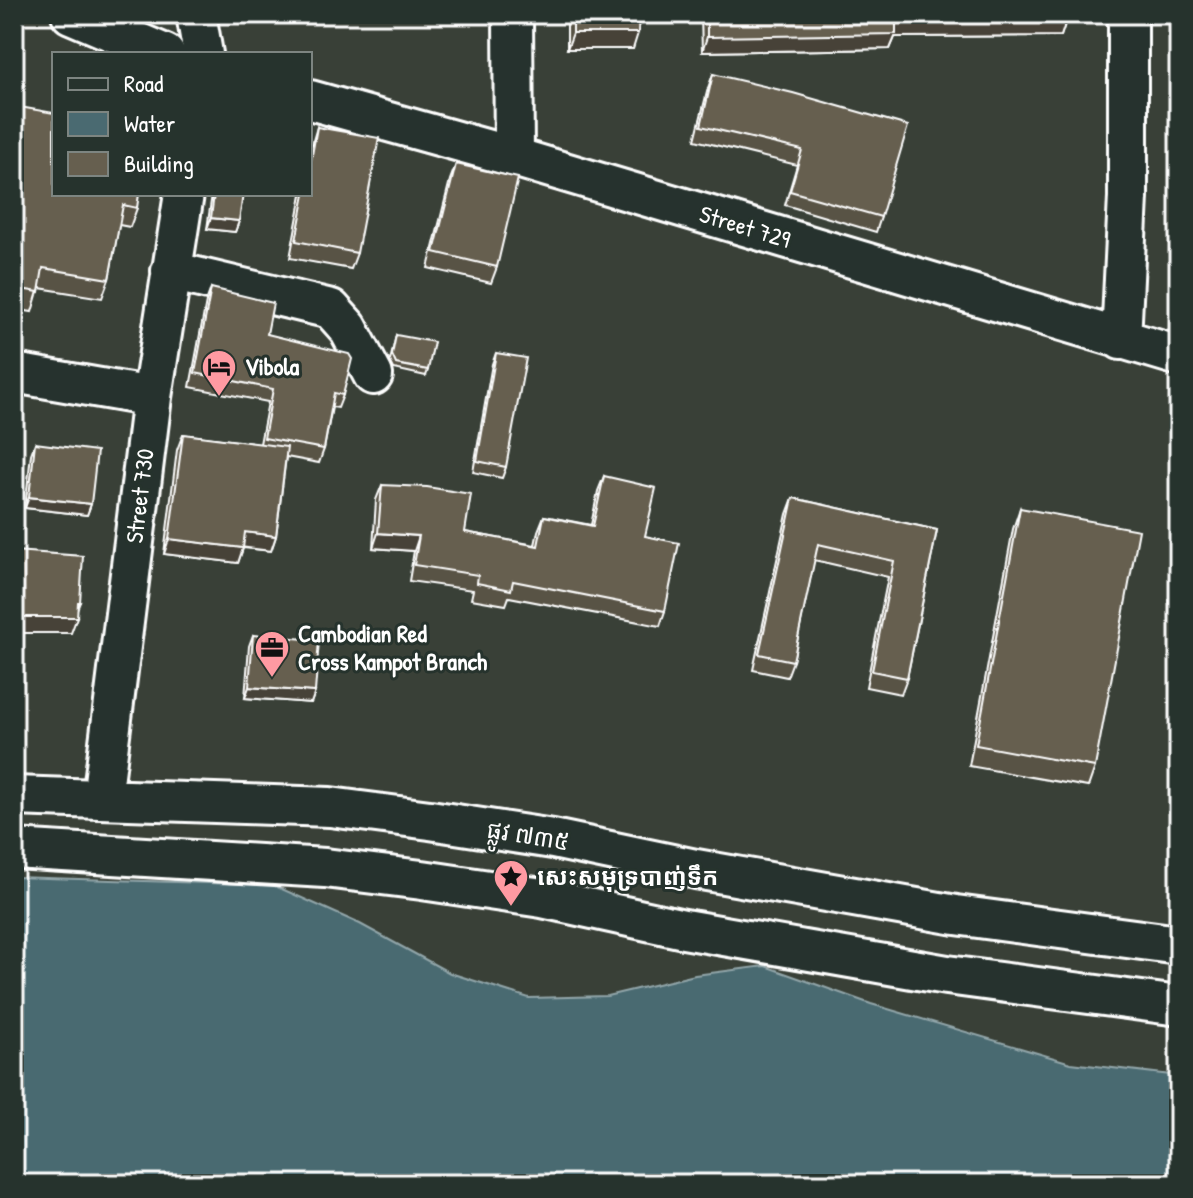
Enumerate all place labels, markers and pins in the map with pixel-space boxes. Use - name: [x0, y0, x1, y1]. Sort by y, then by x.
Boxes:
- hotel icon: Vibola: [200, 348, 238, 398]
- place label: Vibola: [245, 350, 300, 382]
- place label: Cambodian Red Cross Kampot Branch: [298, 617, 487, 678]
- office icon: Cambodian Red Cross Kampot Branch: [253, 629, 291, 679]
- place icon: សេះសមុទ្របាញ់ទឹក: [492, 858, 530, 908]
- place label: សេះសមុទ្របាញ់ទឹក: [537, 860, 718, 892]

